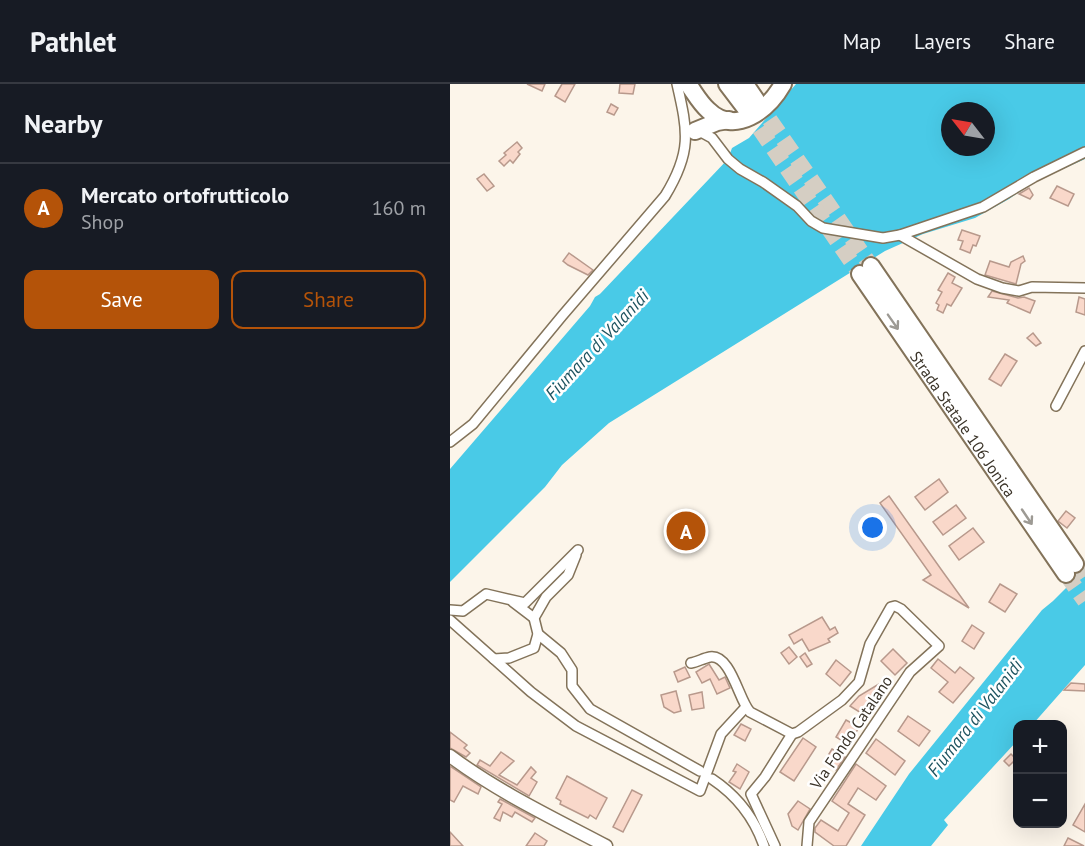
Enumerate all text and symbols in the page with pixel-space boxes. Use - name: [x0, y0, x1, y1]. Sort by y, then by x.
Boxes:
- text: Pathlet: [30, 23, 116, 60]
- text: Map: [843, 28, 881, 55]
- text: Layers: [914, 28, 971, 55]
- text: Share: [1004, 28, 1055, 55]
- north arrow: [941, 102, 995, 156]
- text: Nearby: [24, 107, 102, 140]
- text: Mercato ortofrutticolo: [81, 181, 289, 209]
- text: A: [37, 195, 50, 221]
- text: 160 m: [372, 195, 426, 221]
- text: Shop: [81, 209, 124, 235]
- button: Save: [24, 270, 219, 329]
- button: Share: [231, 270, 426, 329]
- water label: Fiumara di Valanidi: [540, 284, 654, 404]
- one-way arrow: [887, 313, 899, 329]
- street label: Strada Statale 106 Jonica: [906, 347, 1020, 501]
- pin: A: [666, 508, 706, 554]
- one-way arrow: [1021, 509, 1033, 525]
- your location: [858, 513, 887, 542]
- water label: Fiumara di Valanidi: [922, 654, 1028, 781]
- street label: Via Fondo Catalano: [805, 671, 896, 793]
- map controls: [1013, 720, 1067, 828]
- button: +: [1013, 720, 1067, 774]
- button: −: [1013, 774, 1067, 828]

